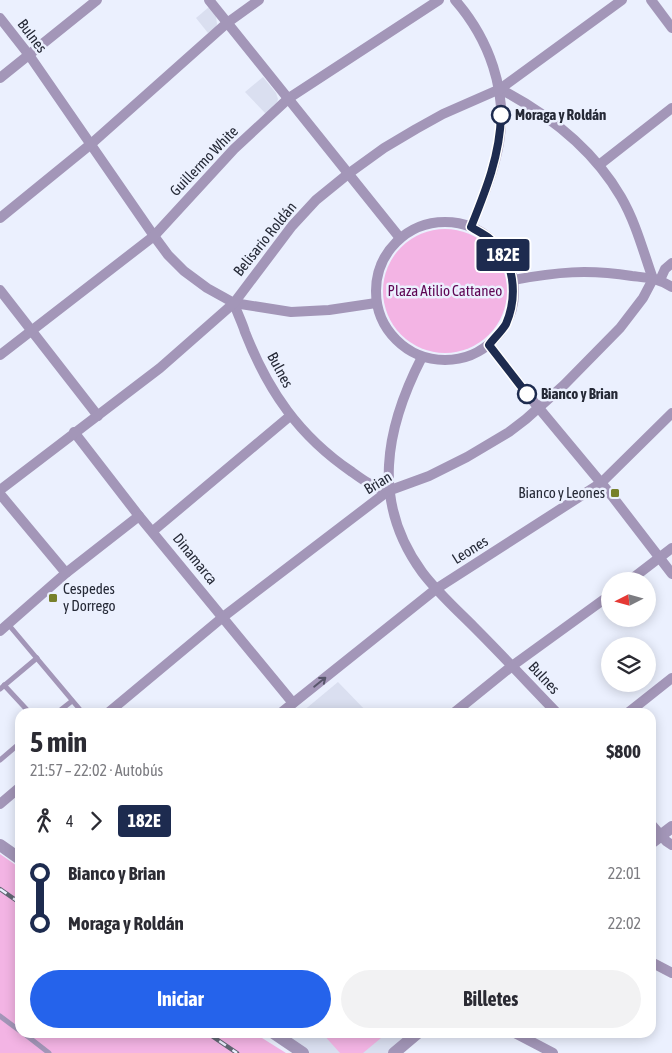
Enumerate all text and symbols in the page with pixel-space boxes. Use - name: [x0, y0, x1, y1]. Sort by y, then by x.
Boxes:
- street label: Bulnes: [14, 16, 51, 56]
- marker: Moraga y Roldán: [491, 105, 511, 125]
- place label: Moraga y Roldán: [515, 106, 606, 123]
- street label: Guillermo White: [166, 122, 241, 199]
- street label: Belisario Roldán: [230, 198, 300, 279]
- line badge: 182E: [468, 239, 538, 271]
- text: 182E: [486, 244, 520, 265]
- park label: Plaza Atilio Cattaneo: [388, 282, 502, 299]
- street label: Bulnes: [264, 349, 297, 390]
- marker: Bianco y Brian: [517, 384, 537, 404]
- place label: Bianco y Brian: [541, 385, 618, 402]
- street label: Brian: [361, 468, 395, 497]
- place label: Bianco y Leones: [518, 484, 605, 501]
- marker: Bianco y Leones: [609, 487, 621, 499]
- street label: Dinamarca: [170, 530, 221, 588]
- street label: Leones: [449, 532, 491, 567]
- north arrow: [601, 572, 656, 628]
- map controls: [601, 572, 656, 692]
- place label: Cespedes y Dorrego: [63, 580, 116, 614]
- marker: Cespedes y Dorrego: [47, 592, 59, 604]
- button: layers: [601, 637, 656, 692]
- street label: Bulnes: [525, 658, 563, 697]
- one-way arrow: [313, 676, 326, 687]
- text: 5 min: [30, 726, 87, 758]
- text: $800: [606, 740, 641, 762]
- text: 21:57 – 22:02 · Autobús: [30, 761, 163, 779]
- icon: walk: [30, 807, 58, 835]
- icon: forward: [82, 807, 110, 835]
- text: 182E: [128, 810, 161, 831]
- text: 4: [66, 812, 74, 830]
- text: Bianco y Brian: [68, 862, 165, 884]
- text: 22:01: [608, 864, 641, 882]
- text: Moraga y Roldán: [68, 912, 184, 934]
- text: 22:02: [608, 914, 641, 932]
- button: Iniciar: [30, 970, 331, 1028]
- button: Billetes: [341, 970, 641, 1028]

